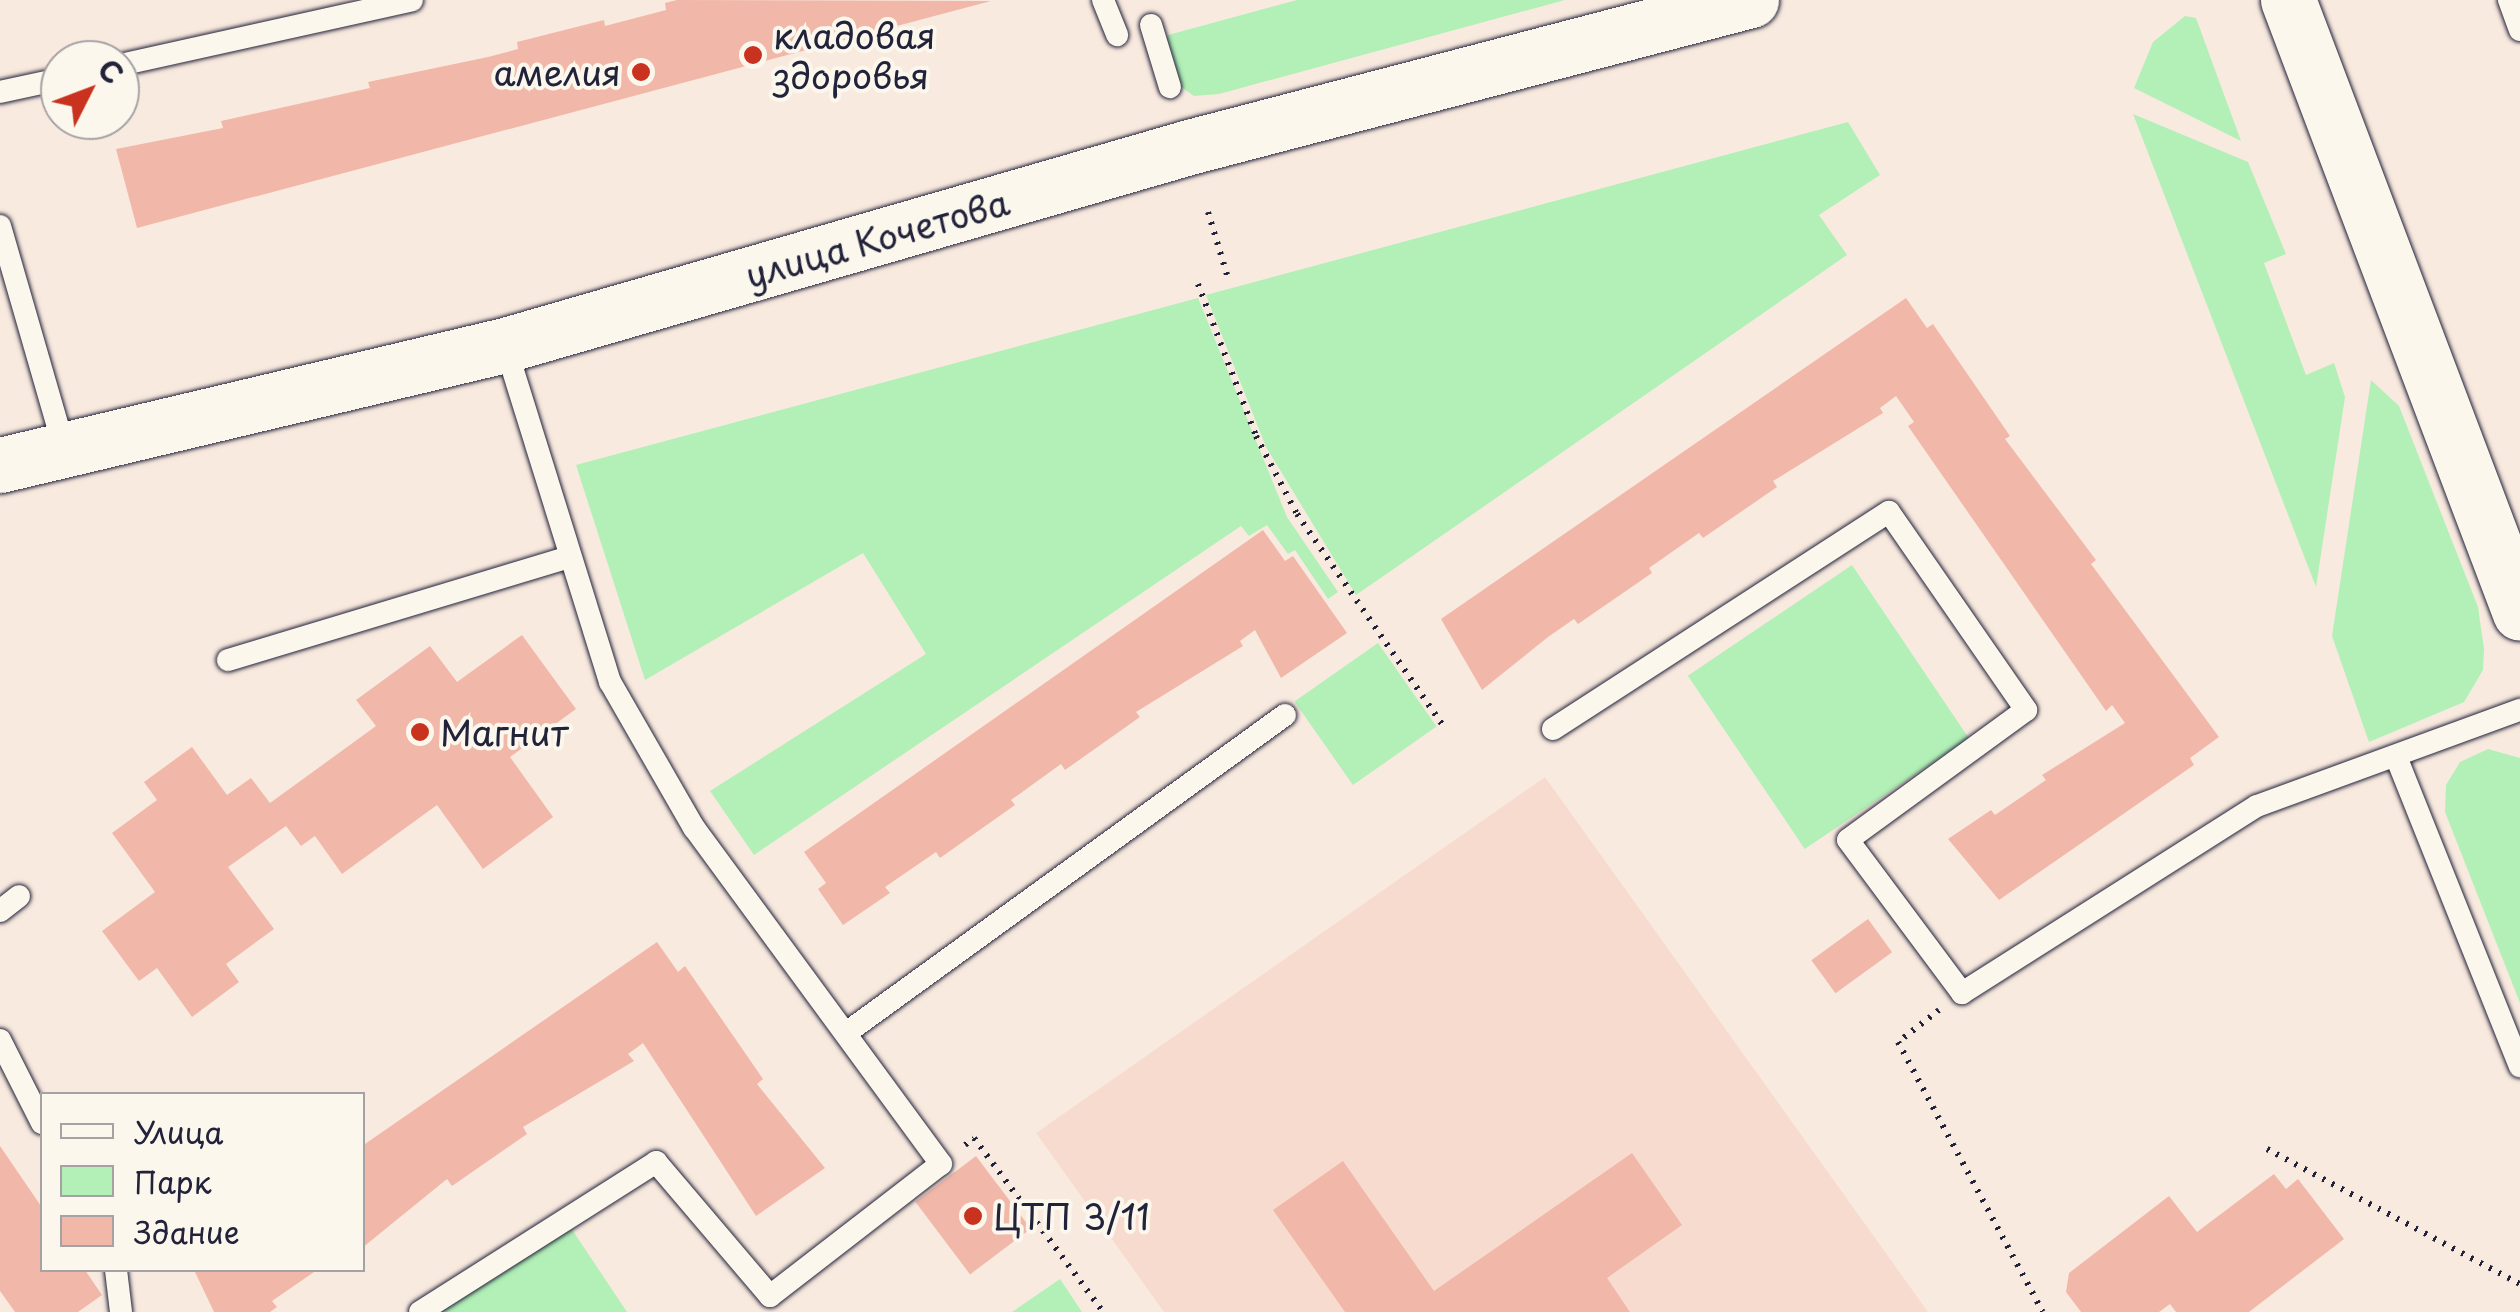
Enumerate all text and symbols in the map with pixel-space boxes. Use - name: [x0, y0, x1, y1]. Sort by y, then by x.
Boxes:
- place label: кладовая здоровья: [773, 14, 936, 96]
- north arrow: [40, 40, 140, 140]
- marker: кладовая здоровья: [742, 44, 764, 66]
- text: С: [88, 49, 134, 93]
- place label: амелия: [493, 51, 621, 93]
- marker: амелия: [630, 61, 652, 83]
- street label: улица Кочетова: [739, 180, 1015, 296]
- place label: Магнит: [440, 711, 568, 753]
- marker: Магнит: [409, 721, 431, 743]
- legend: [40, 1092, 365, 1272]
- text: Улица: [134, 1109, 223, 1154]
- text: Парк: [134, 1159, 211, 1204]
- place label: ЦТП 3/11: [993, 1195, 1151, 1237]
- marker: ЦТП 3/11: [962, 1205, 984, 1227]
- text: Здание: [134, 1209, 240, 1254]

